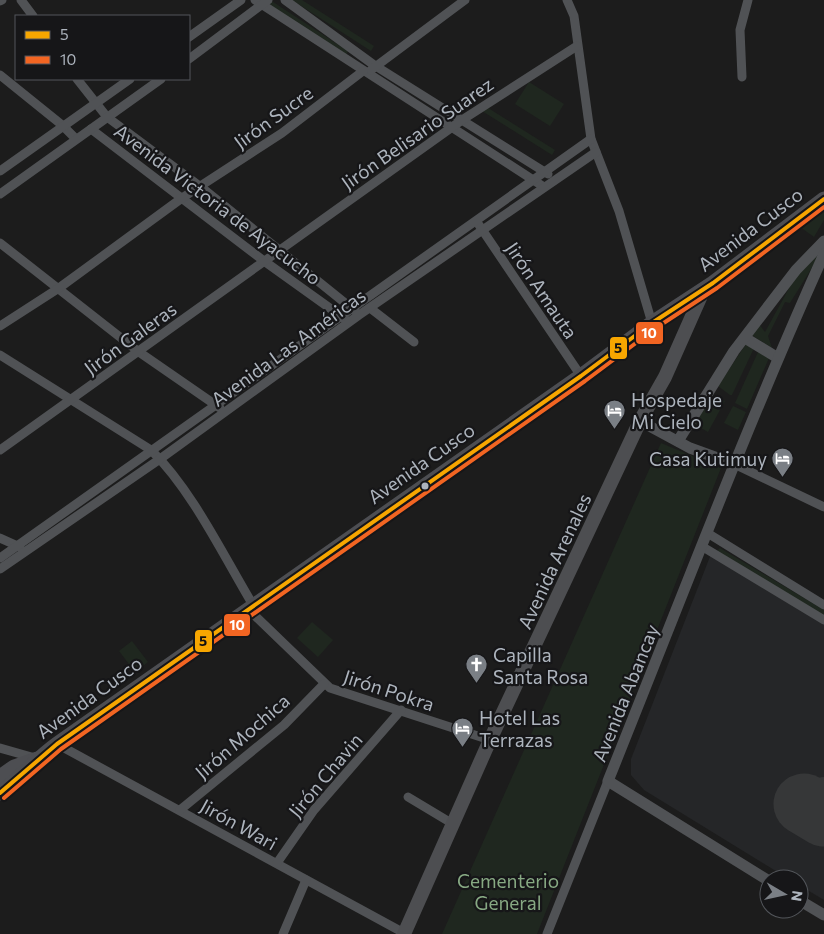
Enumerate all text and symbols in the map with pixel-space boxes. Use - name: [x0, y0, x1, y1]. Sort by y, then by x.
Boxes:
- legend: [15, 15, 190, 80]
- text: 5: [60, 25, 69, 43]
- text: 10: [60, 50, 76, 68]
- street label: Jirón Belisario Suarez: [337, 72, 497, 194]
- street label: Jirón Sucre: [229, 81, 317, 153]
- street label: Avenida Victoria de Ayacucho: [110, 119, 326, 289]
- street label: Avenida Cusco: [693, 182, 807, 276]
- street label: Jirón Amauta: [501, 237, 583, 343]
- street label: Avenida Las Américas: [206, 283, 370, 411]
- street label: Jirón Galeras: [79, 297, 181, 379]
- line badge: 10: [635, 321, 664, 345]
- text: 10: [641, 324, 657, 341]
- line badge: 5: [609, 336, 628, 360]
- text: 5: [614, 339, 622, 356]
- place label: Hospedaje Mi Cielo: [631, 388, 722, 433]
- hotel icon: Hospedaje Mi Cielo: [603, 398, 627, 429]
- street label: Avenida Cusco: [363, 418, 479, 508]
- hotel icon: Casa Kutimuy: [771, 446, 795, 477]
- place label: Casa Kutimuy: [649, 447, 767, 470]
- unlabelled marker: [420, 481, 430, 491]
- street label: Avenida Arenales: [513, 490, 595, 632]
- line badge: 10: [223, 613, 251, 637]
- text: 10: [229, 616, 245, 633]
- street label: Avenida Abancay: [587, 621, 663, 765]
- line badge: 5: [194, 629, 213, 653]
- text: 5: [199, 632, 207, 649]
- place label: Capilla Santa Rosa: [493, 643, 588, 688]
- street label: Avenida Cusco: [32, 651, 146, 743]
- church icon: Capilla Santa Rosa: [465, 653, 489, 684]
- street label: Jirón Pokra: [341, 665, 437, 715]
- street label: Jirón Mochica: [190, 689, 294, 783]
- place label: Hotel Las Terrazas: [479, 706, 560, 751]
- hotel icon: Hotel Las Terrazas: [451, 716, 475, 747]
- street label: Jirón Chavin: [283, 728, 367, 822]
- street label: Jirón Wari: [197, 793, 281, 855]
- park label: Cementerio General: [457, 869, 559, 914]
- north arrow: [759, 869, 809, 919]
- text: N: [788, 890, 807, 903]

